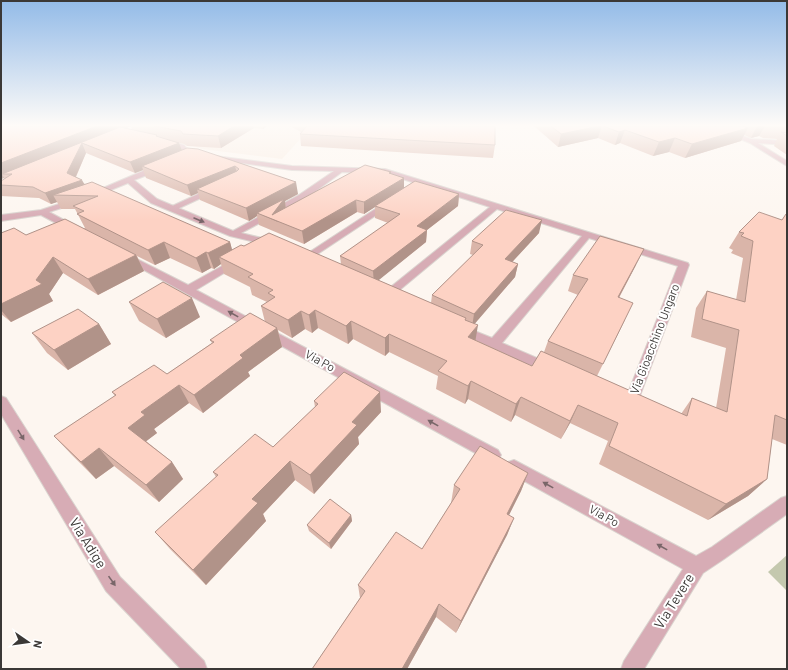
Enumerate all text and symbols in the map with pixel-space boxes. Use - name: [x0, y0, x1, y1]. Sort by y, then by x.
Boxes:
- one-way arrow: [194, 217, 206, 223]
- street label: Via Gioacchino Ungaro: [627, 282, 682, 396]
- one-way arrow: [227, 310, 239, 317]
- street label: Via Po: [303, 346, 338, 374]
- one-way arrow: [428, 419, 439, 426]
- one-way arrow: [18, 429, 25, 441]
- one-way arrow: [542, 481, 553, 488]
- street label: Via Po: [587, 501, 622, 529]
- street label: Via Adige: [66, 514, 111, 571]
- one-way arrow: [656, 544, 668, 550]
- street label: Via Tevere: [650, 570, 697, 632]
- one-way arrow: [108, 576, 116, 586]
- north arrow: [8, 622, 48, 662]
- text: N: [31, 639, 45, 649]

